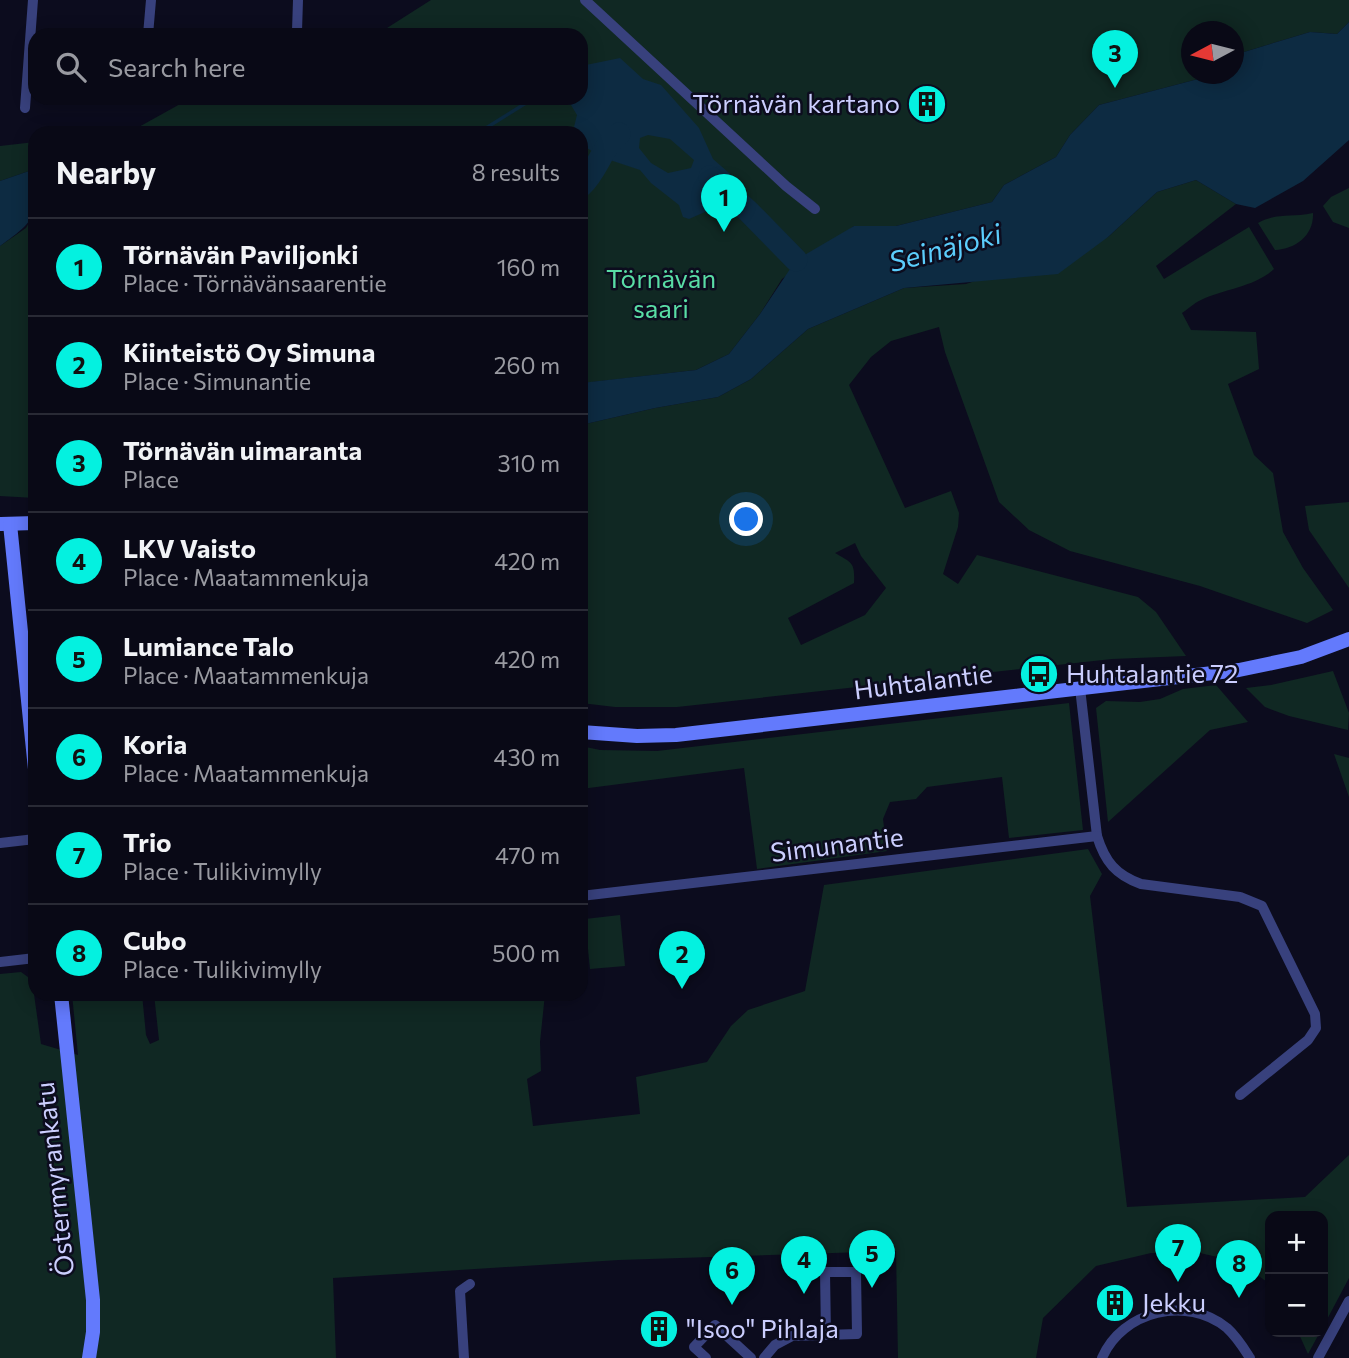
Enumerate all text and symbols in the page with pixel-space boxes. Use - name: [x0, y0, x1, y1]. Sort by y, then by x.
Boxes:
- north arrow: [1181, 21, 1244, 84]
- search box: [28, 28, 588, 105]
- pin: 3: [1092, 30, 1138, 88]
- icon: search: [52, 48, 90, 86]
- text: Search here: [108, 51, 246, 82]
- building icon: Törnävän kartano: [906, 83, 948, 125]
- place label: Törnävän kartano: [692, 87, 900, 118]
- text: Nearby: [56, 153, 156, 190]
- text: 8 results: [472, 158, 560, 186]
- pin: 1: [701, 174, 747, 232]
- water label: Seinäjoki: [885, 215, 1006, 278]
- text: Törnävän Paviljonki: [123, 238, 358, 269]
- text: 1: [74, 253, 84, 281]
- text: 160 m: [497, 253, 560, 281]
- park label: Törnävän saari: [606, 262, 716, 323]
- text: Place · Törnävänsaarentie: [123, 269, 387, 297]
- text: Kiinteistö Oy Simuna: [123, 336, 375, 367]
- text: 2: [72, 351, 86, 379]
- text: 260 m: [494, 351, 560, 379]
- text: Place · Simunantie: [123, 367, 311, 395]
- text: Törnävän uimaranta: [123, 434, 362, 465]
- text: 3: [72, 449, 86, 477]
- text: 310 m: [498, 449, 560, 477]
- text: Place: [123, 465, 179, 493]
- your location: [729, 502, 763, 536]
- text: LKV Vaisto: [123, 532, 256, 563]
- text: 4: [72, 547, 86, 575]
- text: 420 m: [494, 547, 560, 575]
- text: Place · Maatammenkuja: [123, 563, 369, 591]
- text: Lumiance Talo: [123, 630, 294, 661]
- text: 5: [72, 645, 86, 673]
- text: 420 m: [494, 645, 560, 673]
- bus stop icon: Huhtalantie 72: [1018, 653, 1060, 695]
- street label: Huhtalantie: [852, 657, 994, 704]
- place label: Huhtalantie 72: [1066, 657, 1238, 688]
- text: Place · Maatammenkuja: [123, 661, 369, 689]
- text: Koria: [123, 728, 187, 759]
- text: 6: [72, 743, 86, 771]
- text: 430 m: [494, 743, 560, 771]
- text: Place · Maatammenkuja: [123, 759, 369, 787]
- street label: Simunantie: [769, 820, 905, 867]
- text: Trio: [123, 826, 172, 857]
- text: 7: [73, 841, 85, 869]
- text: 470 m: [495, 841, 560, 869]
- text: Place · Tulikivimylly: [123, 857, 322, 885]
- text: Cubo: [123, 924, 187, 955]
- pin: 2: [659, 931, 705, 989]
- text: 8: [72, 939, 86, 967]
- text: 500 m: [492, 939, 560, 967]
- text: Place · Tulikivimylly: [123, 955, 322, 983]
- street label: Östermyrankatu: [28, 1081, 79, 1278]
- map controls: [1265, 1211, 1328, 1337]
- button: +: [1265, 1211, 1328, 1274]
- pin: 7: [1155, 1224, 1201, 1282]
- pin: 5: [849, 1230, 895, 1288]
- pin: 4: [781, 1236, 827, 1294]
- pin: 8: [1216, 1240, 1262, 1298]
- pin: 6: [709, 1247, 755, 1305]
- button: −: [1265, 1274, 1328, 1337]
- building icon: Jekku: [1094, 1282, 1136, 1324]
- place label: Jekku: [1142, 1286, 1206, 1317]
- building icon: "Isoo" Pihlaja: [638, 1308, 680, 1350]
- place label: "Isoo" Pihlaja: [686, 1312, 839, 1343]

